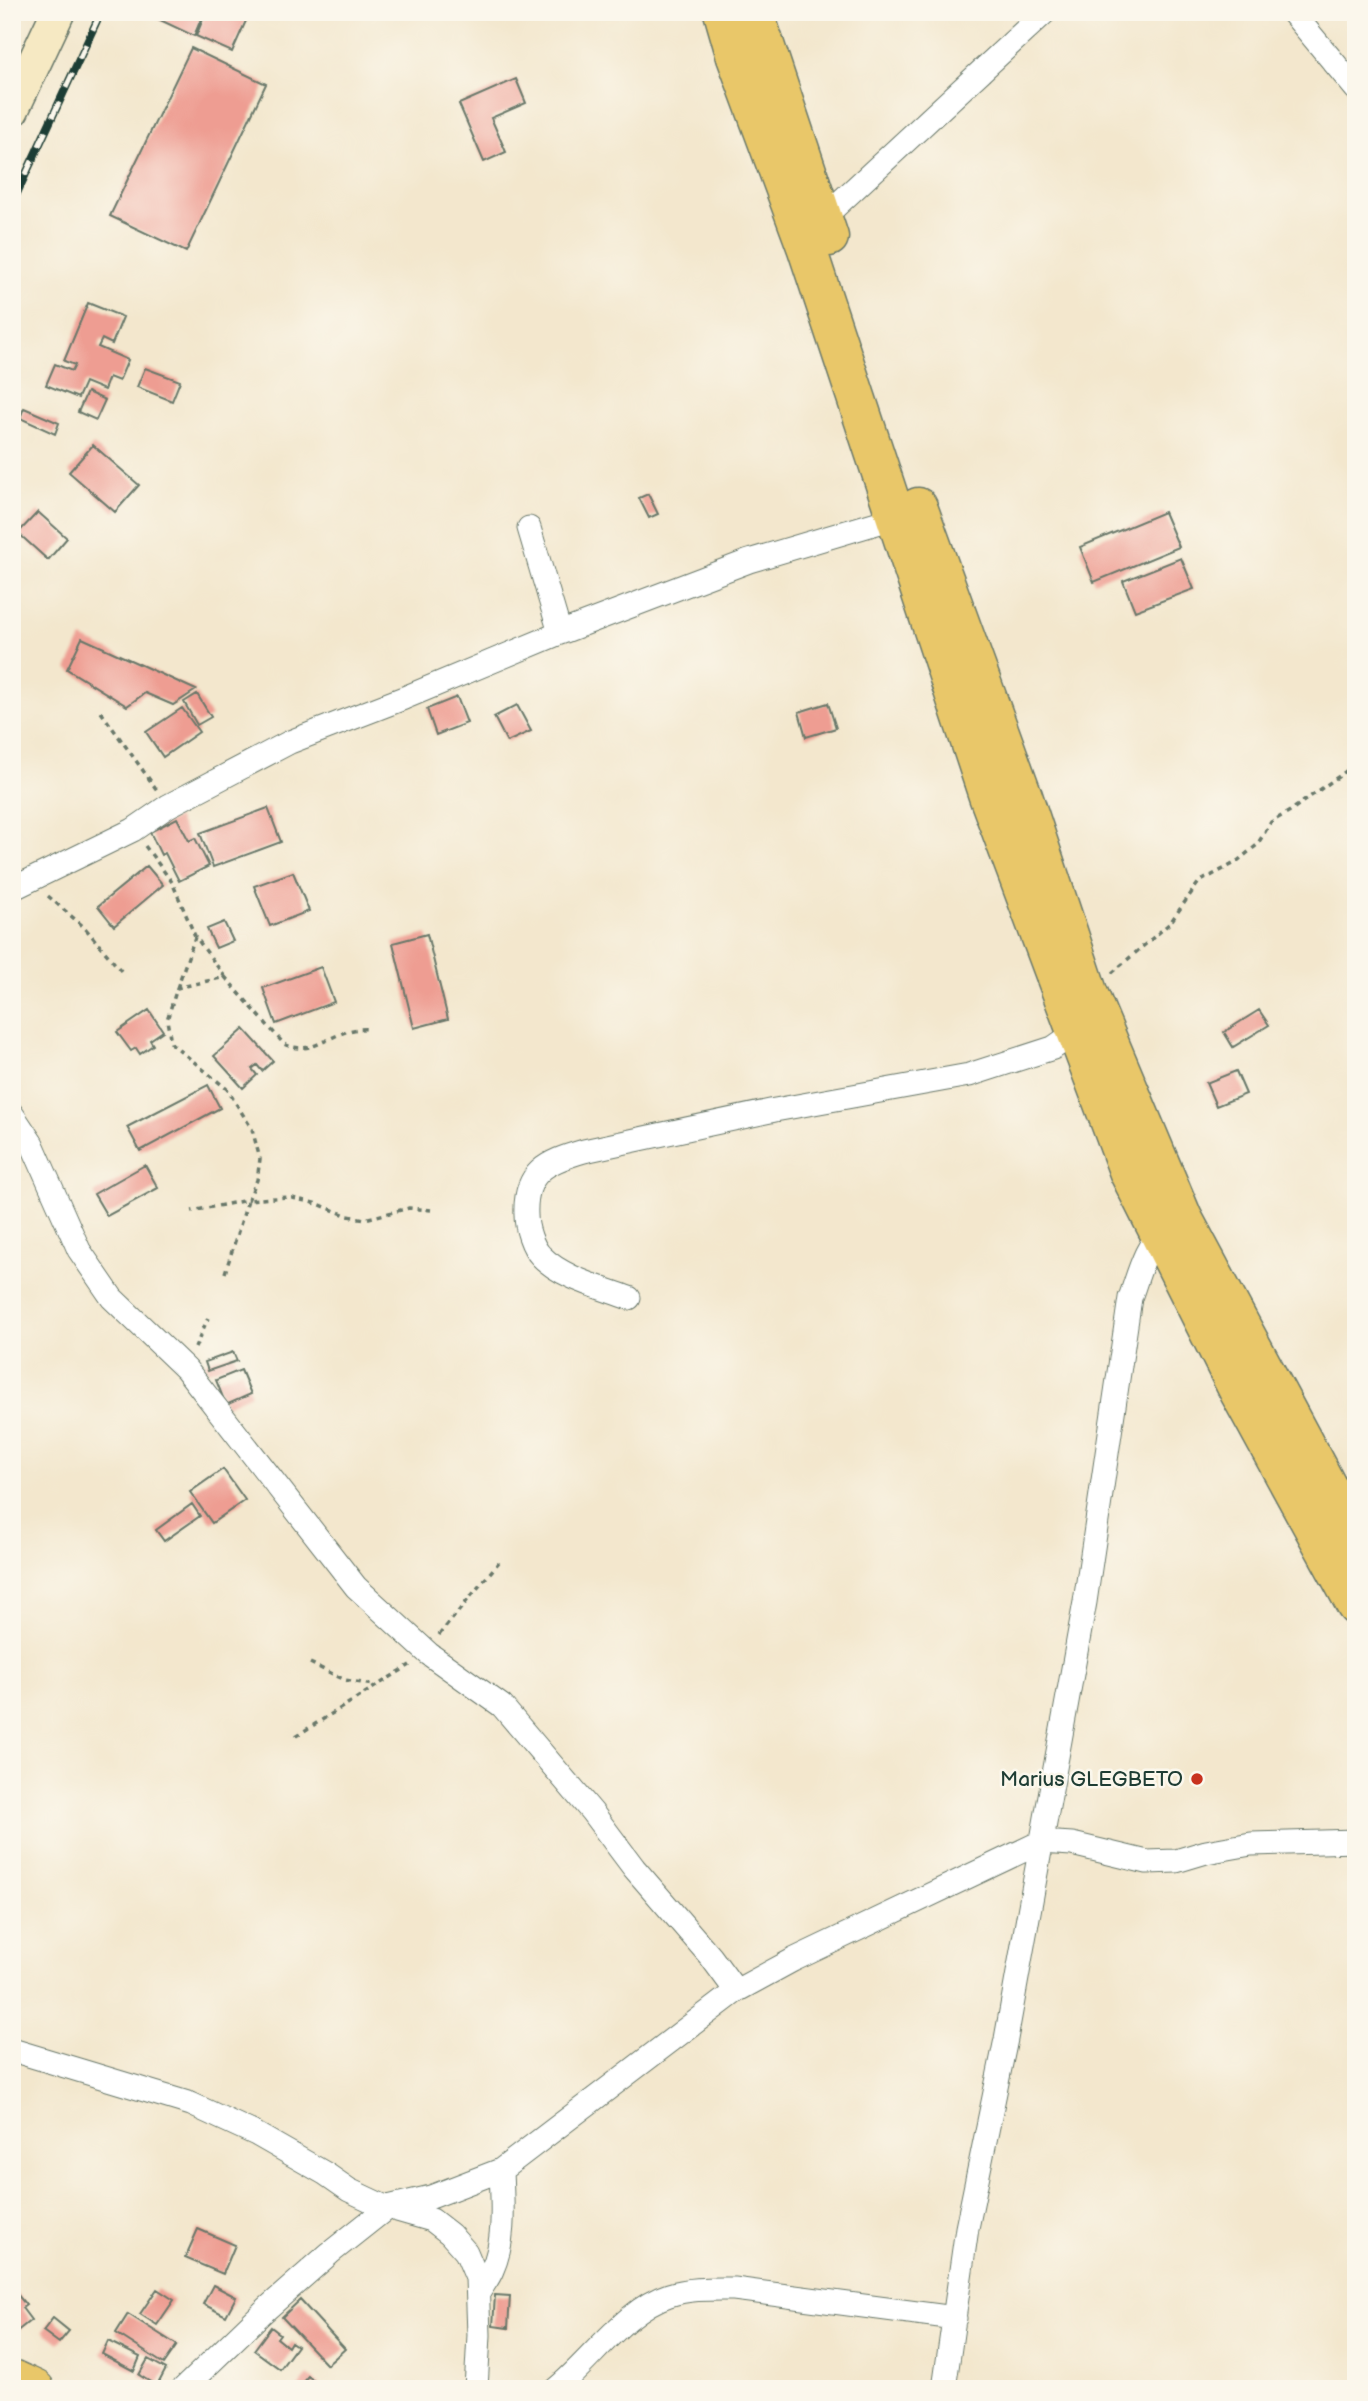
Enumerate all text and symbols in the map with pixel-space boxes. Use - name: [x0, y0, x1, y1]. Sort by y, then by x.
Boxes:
- place label: Marius GLEGBETO: [1000, 1767, 1183, 1792]
- marker: Marius GLEGBETO: [1189, 1771, 1205, 1787]

